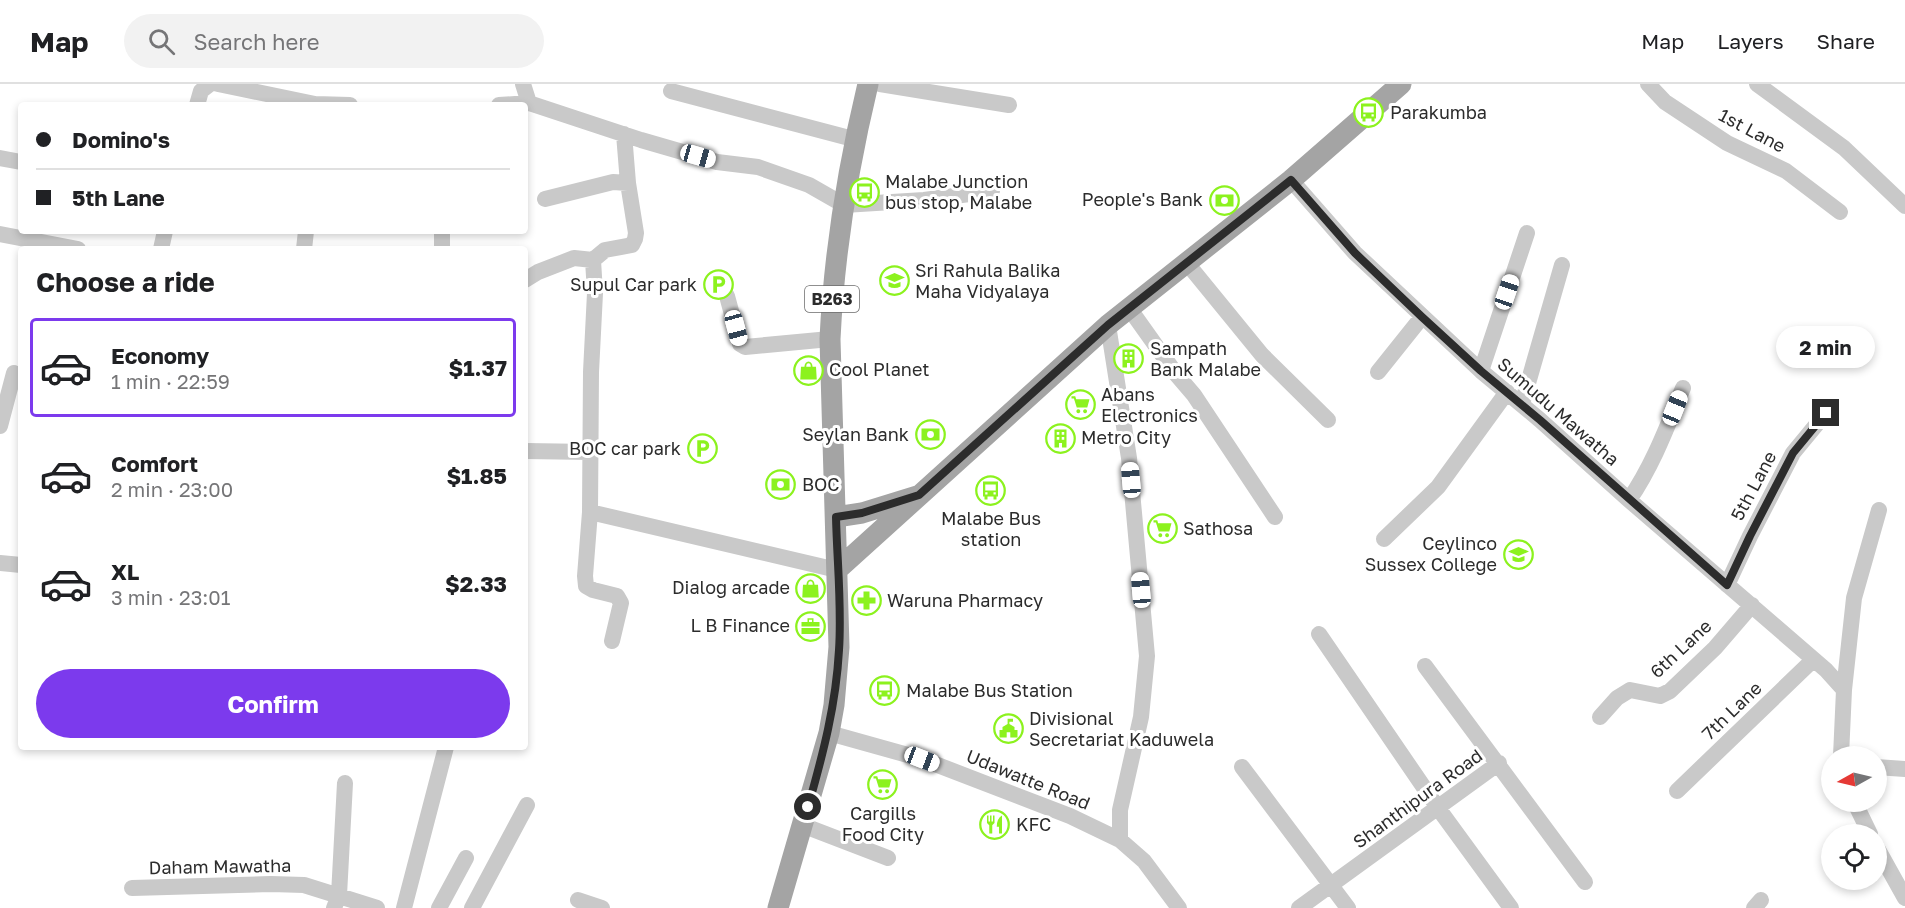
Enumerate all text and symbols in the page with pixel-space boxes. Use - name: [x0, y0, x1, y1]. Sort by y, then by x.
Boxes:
- search box: [124, 14, 544, 68]
- text: Map: [30, 25, 88, 58]
- icon: search: [145, 25, 178, 58]
- text: Search here: [193, 28, 319, 55]
- text: Map: [1641, 28, 1684, 54]
- text: Layers: [1717, 28, 1784, 54]
- text: Share: [1817, 28, 1875, 54]
- bus stop icon: Parakumba: [1353, 97, 1385, 129]
- place label: Parakumba: [1390, 101, 1487, 123]
- street label: 1st Lane: [1715, 103, 1789, 157]
- text: Domino's: [72, 126, 170, 153]
- car: [678, 142, 718, 170]
- place label: Malabe Junction bus stop, Malabe: [885, 170, 1032, 213]
- bus stop icon: Malabe Junction bus stop, Malabe: [848, 176, 880, 208]
- text: 5th Lane: [72, 184, 165, 211]
- bank icon: People's Bank: [1208, 184, 1240, 216]
- place label: People's Bank: [1082, 188, 1203, 210]
- place label: Sri Rahula Balika Maha Vidyalaya: [915, 259, 1060, 302]
- school or university icon: Sri Rahula Balika Maha Vidyalaya: [878, 265, 910, 297]
- text: Choose a ride: [36, 266, 215, 298]
- parking icon: Supul Car park: [702, 269, 734, 301]
- car: [1493, 272, 1521, 312]
- place label: Supul Car park: [570, 273, 697, 295]
- road number: B263: [805, 286, 859, 312]
- car: [723, 308, 749, 348]
- callout: 2 min: [1776, 326, 1876, 368]
- text: 2 min: [1799, 335, 1852, 359]
- place label: Sampath Bank Malabe: [1150, 337, 1261, 380]
- icon: car: [39, 341, 93, 395]
- text: Economy: [111, 342, 209, 369]
- building icon: Sampath Bank Malabe: [1113, 343, 1145, 375]
- street label: Sumudu Mawatha: [1493, 352, 1624, 470]
- text: $1.37: [448, 354, 507, 381]
- shop icon: Cool Planet: [792, 354, 824, 386]
- place label: Cool Planet: [829, 358, 930, 380]
- text: 1 min · 22:59: [111, 369, 230, 393]
- place label: Abans Electronics: [1101, 383, 1198, 426]
- car: [1660, 388, 1690, 428]
- supermarket icon: Abans Electronics: [1064, 389, 1096, 421]
- route end: [1812, 399, 1839, 426]
- bank icon: Seylan Bank: [914, 419, 946, 451]
- building icon: Metro City: [1044, 422, 1076, 454]
- place label: Seylan Bank: [802, 423, 909, 445]
- place label: Metro City: [1081, 426, 1171, 448]
- parking icon: BOC car park: [686, 433, 718, 465]
- place label: BOC car park: [569, 437, 681, 459]
- street label: 5th Lane: [1726, 447, 1781, 524]
- icon: car: [39, 449, 93, 503]
- text: Comfort: [111, 450, 198, 477]
- car: [1120, 461, 1142, 499]
- text: $1.85: [446, 462, 507, 489]
- bank icon: BOC: [765, 469, 797, 501]
- place label: BOC: [802, 473, 840, 495]
- bus stop icon: Malabe Bus station: [975, 474, 1007, 506]
- text: 2 min · 23:00: [111, 477, 233, 501]
- place label: Malabe Bus station: [941, 507, 1041, 550]
- supermarket icon: Sathosa: [1146, 513, 1178, 545]
- place label: Sathosa: [1183, 517, 1253, 539]
- place label: Ceylinco Sussex College: [1365, 532, 1497, 575]
- school or university icon: Ceylinco Sussex College: [1502, 538, 1534, 570]
- icon: car: [39, 557, 93, 611]
- text: XL: [111, 558, 139, 585]
- text: $2.33: [445, 570, 507, 597]
- car: [1130, 571, 1152, 609]
- shop icon: Dialog arcade: [795, 572, 827, 604]
- place label: Dialog arcade: [672, 576, 790, 598]
- text: 3 min · 23:01: [111, 585, 230, 609]
- pharmacy icon: Waruna Pharmacy: [850, 585, 882, 617]
- place label: Waruna Pharmacy: [887, 589, 1043, 611]
- office icon: L B Finance: [795, 610, 827, 642]
- place label: L B Finance: [691, 614, 790, 636]
- street label: 6th Lane: [1645, 614, 1716, 682]
- button: Confirm: [36, 669, 510, 738]
- bus stop icon: Malabe Bus Station: [869, 675, 901, 707]
- street label: 7th Lane: [1697, 677, 1766, 744]
- place label: Malabe Bus Station: [906, 679, 1073, 701]
- place label: Divisional Secretariat Kaduwela: [1029, 707, 1214, 750]
- public building icon: Divisional Secretariat Kaduwela: [992, 713, 1024, 745]
- car: [902, 744, 942, 774]
- street label: Udawatte Road: [963, 744, 1094, 814]
- street label: Shanthipura Road: [1349, 744, 1486, 852]
- north arrow: [1821, 746, 1887, 812]
- map controls: [1821, 746, 1887, 890]
- supermarket icon: Cargills Food City: [867, 769, 899, 801]
- route start: [794, 793, 821, 820]
- place label: Cargills Food City: [842, 802, 924, 845]
- restaurant icon: KFC: [979, 809, 1011, 841]
- place label: KFC: [1016, 813, 1051, 835]
- button: locate: [1821, 824, 1887, 890]
- street label: Daham Mawatha: [149, 854, 291, 878]

